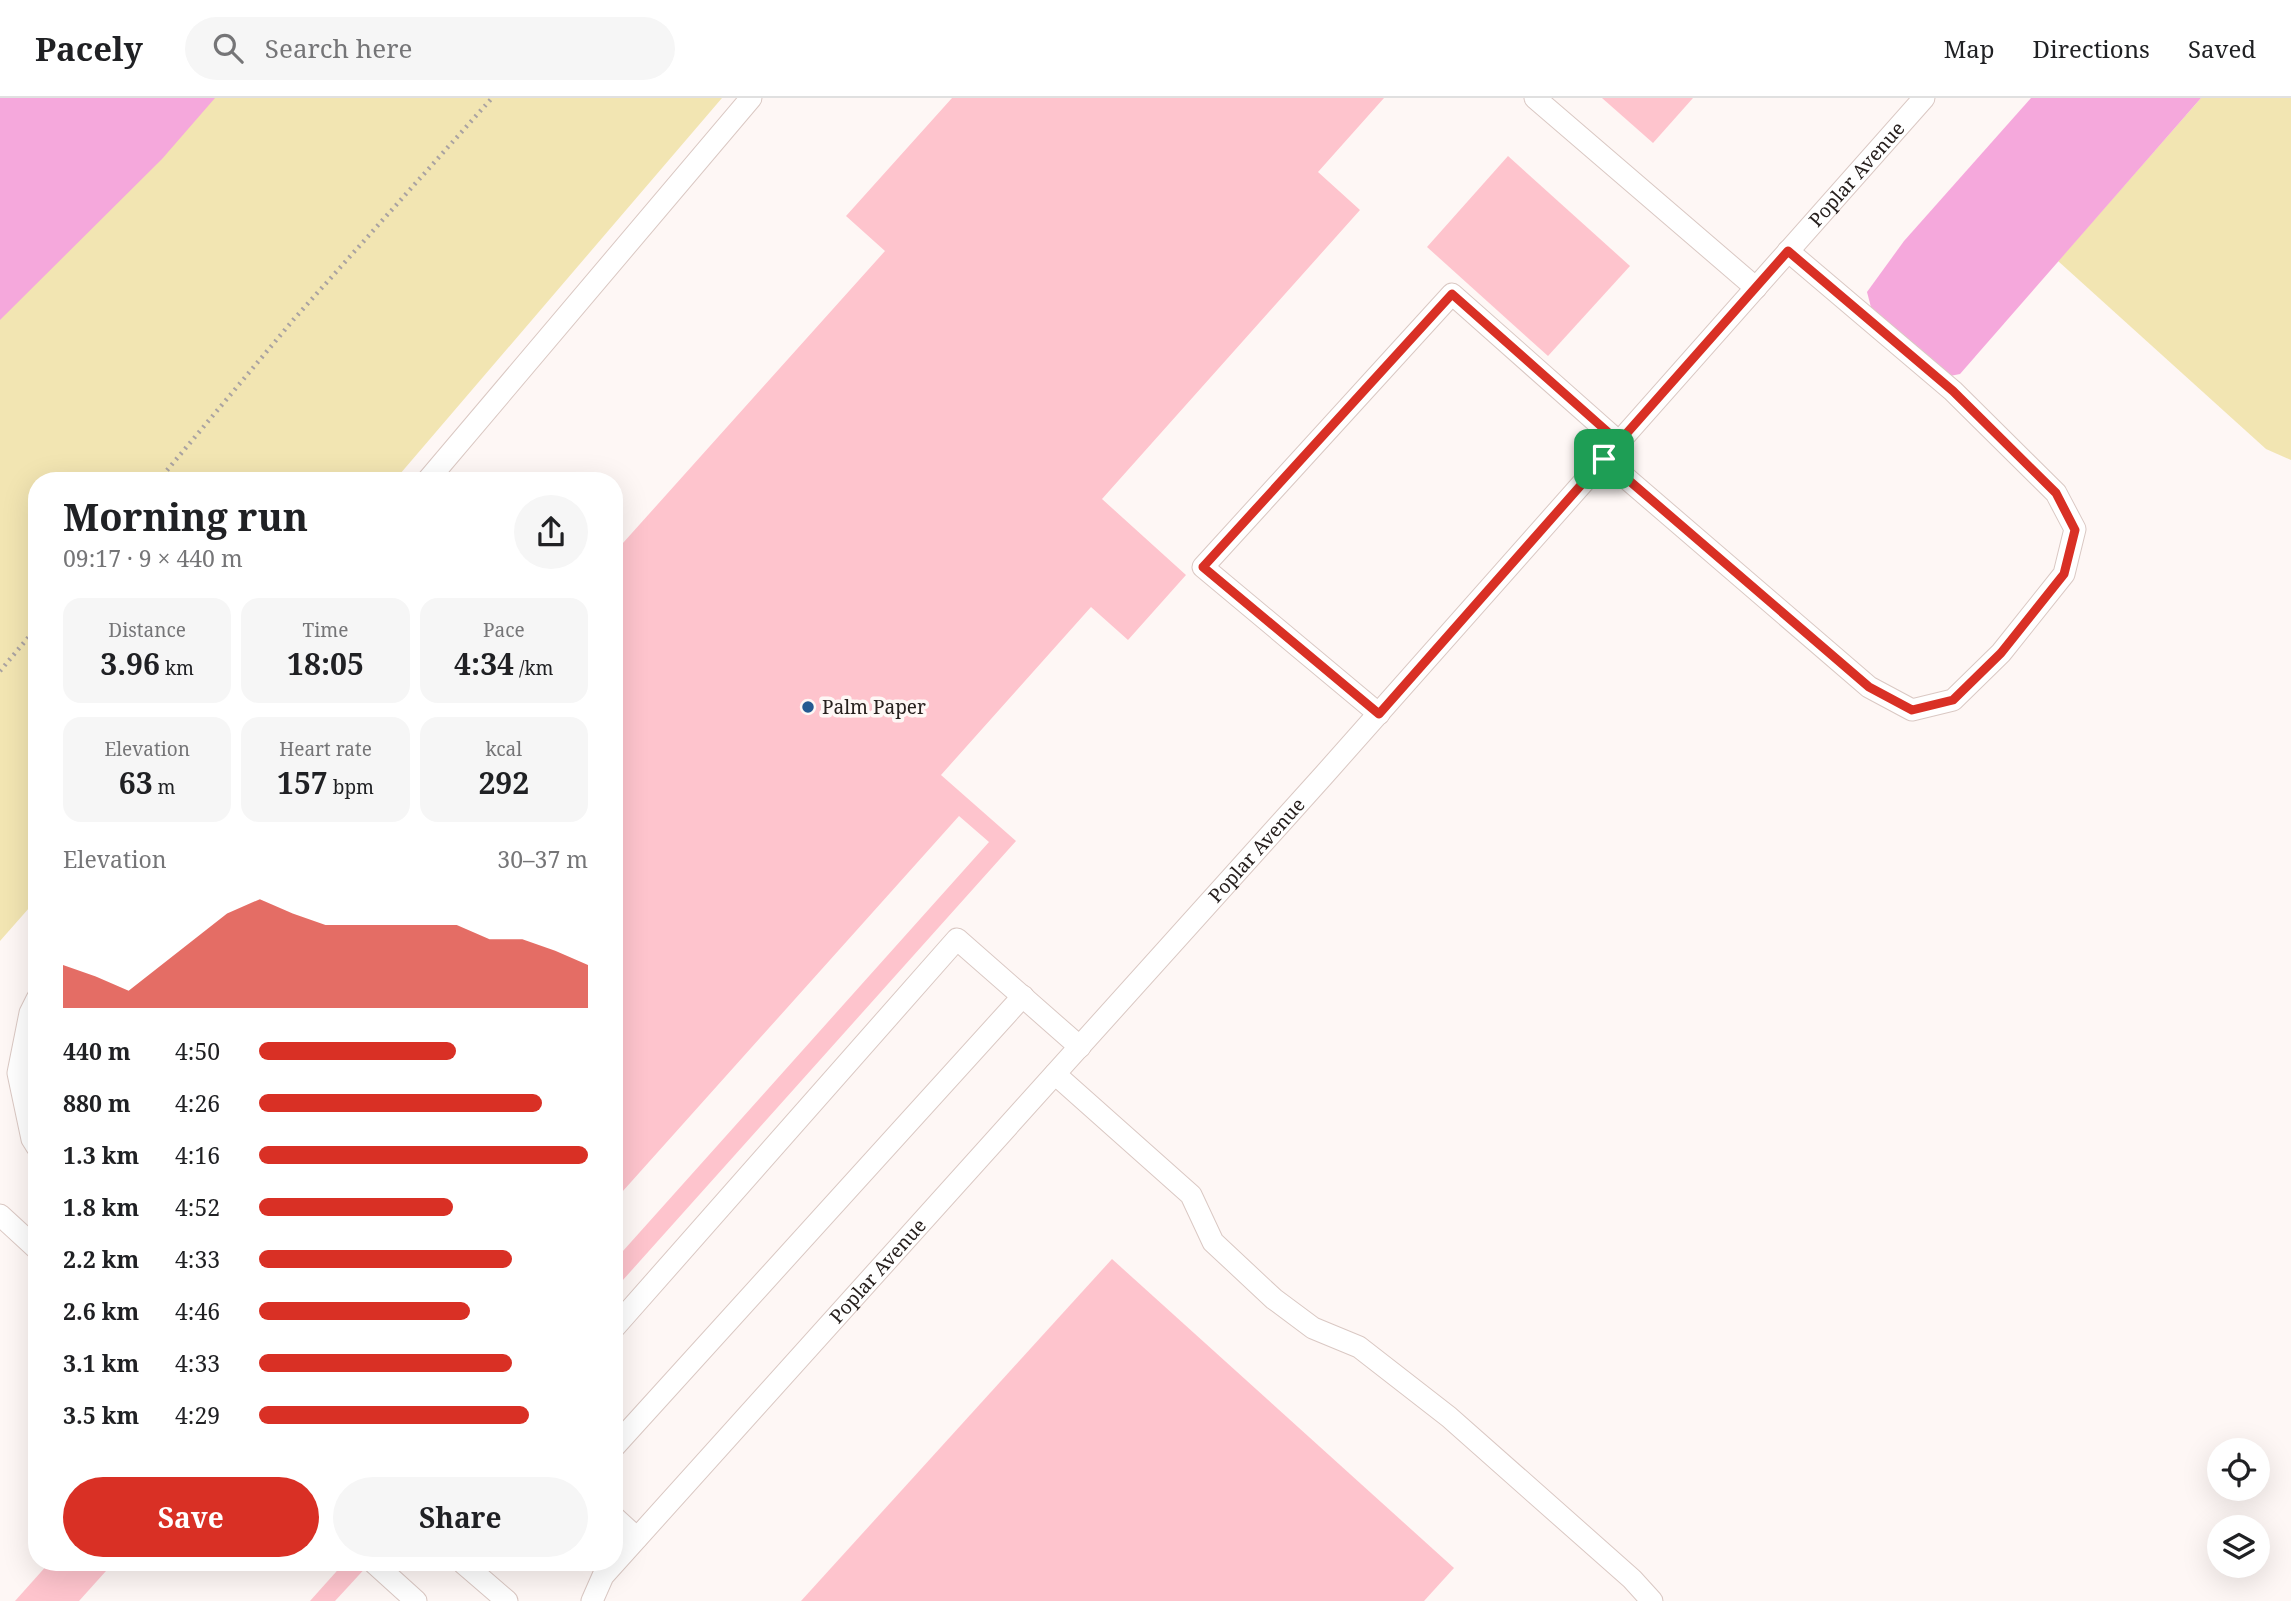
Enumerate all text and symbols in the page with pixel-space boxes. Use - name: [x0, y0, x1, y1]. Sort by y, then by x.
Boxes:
- search box: [185, 17, 675, 80]
- text: Pacely: [35, 26, 143, 71]
- icon: search: [209, 29, 247, 67]
- text: Search here: [265, 30, 412, 66]
- text: Map: [1944, 32, 1995, 65]
- text: Directions: [2033, 32, 2150, 65]
- text: Saved: [2188, 32, 2256, 65]
- street label: Poplar Avenue: [1803, 116, 1910, 232]
- pin: [1574, 429, 1634, 489]
- icon: arrive: [1585, 440, 1623, 478]
- text: Morning run: [63, 490, 308, 542]
- button: share: [514, 495, 588, 569]
- text: 09:17 · 9 × 440 m: [63, 542, 243, 574]
- text: Distance: [108, 617, 186, 643]
- text: Time: [303, 617, 348, 643]
- text: Pace: [483, 617, 525, 643]
- text: 3.96: [100, 643, 160, 684]
- text: 18:05: [287, 643, 364, 684]
- text: 4:34: [454, 643, 514, 684]
- text: km: [160, 655, 194, 681]
- text: /km: [514, 655, 554, 681]
- place label: Palm Paper: [822, 694, 926, 720]
- marker: Palm Paper: [800, 699, 816, 715]
- text: Elevation: [104, 736, 190, 762]
- text: Heart rate: [279, 736, 372, 762]
- text: kcal: [485, 736, 522, 762]
- text: 63: [119, 762, 153, 803]
- text: 157: [277, 762, 328, 803]
- text: 292: [478, 762, 529, 803]
- text: m: [153, 774, 176, 800]
- text: bpm: [328, 774, 374, 800]
- street label: Poplar Avenue: [1202, 792, 1310, 908]
- text: Elevation: [63, 843, 167, 875]
- text: 30–37 m: [497, 843, 588, 875]
- text: 440 m: [63, 1035, 131, 1067]
- text: 4:50: [175, 1035, 220, 1067]
- text: 880 m: [63, 1087, 131, 1119]
- text: 4:26: [175, 1087, 220, 1119]
- text: 1.3 km: [63, 1139, 139, 1171]
- text: 4:16: [175, 1139, 220, 1171]
- text: 1.8 km: [63, 1191, 139, 1223]
- text: 4:52: [175, 1191, 220, 1223]
- street label: Poplar Avenue: [824, 1213, 932, 1329]
- text: 2.2 km: [63, 1243, 139, 1275]
- text: 4:33: [175, 1243, 220, 1275]
- text: 2.6 km: [63, 1295, 139, 1327]
- text: 4:46: [175, 1295, 220, 1327]
- text: 3.1 km: [63, 1347, 139, 1379]
- text: 4:33: [175, 1347, 220, 1379]
- text: 3.5 km: [63, 1399, 139, 1431]
- text: 4:29: [175, 1399, 220, 1431]
- map controls: [2207, 1438, 2270, 1578]
- button: locate: [2207, 1438, 2270, 1501]
- button: Save: [63, 1477, 319, 1557]
- button: Share: [333, 1477, 588, 1557]
- button: layers: [2207, 1515, 2270, 1578]

